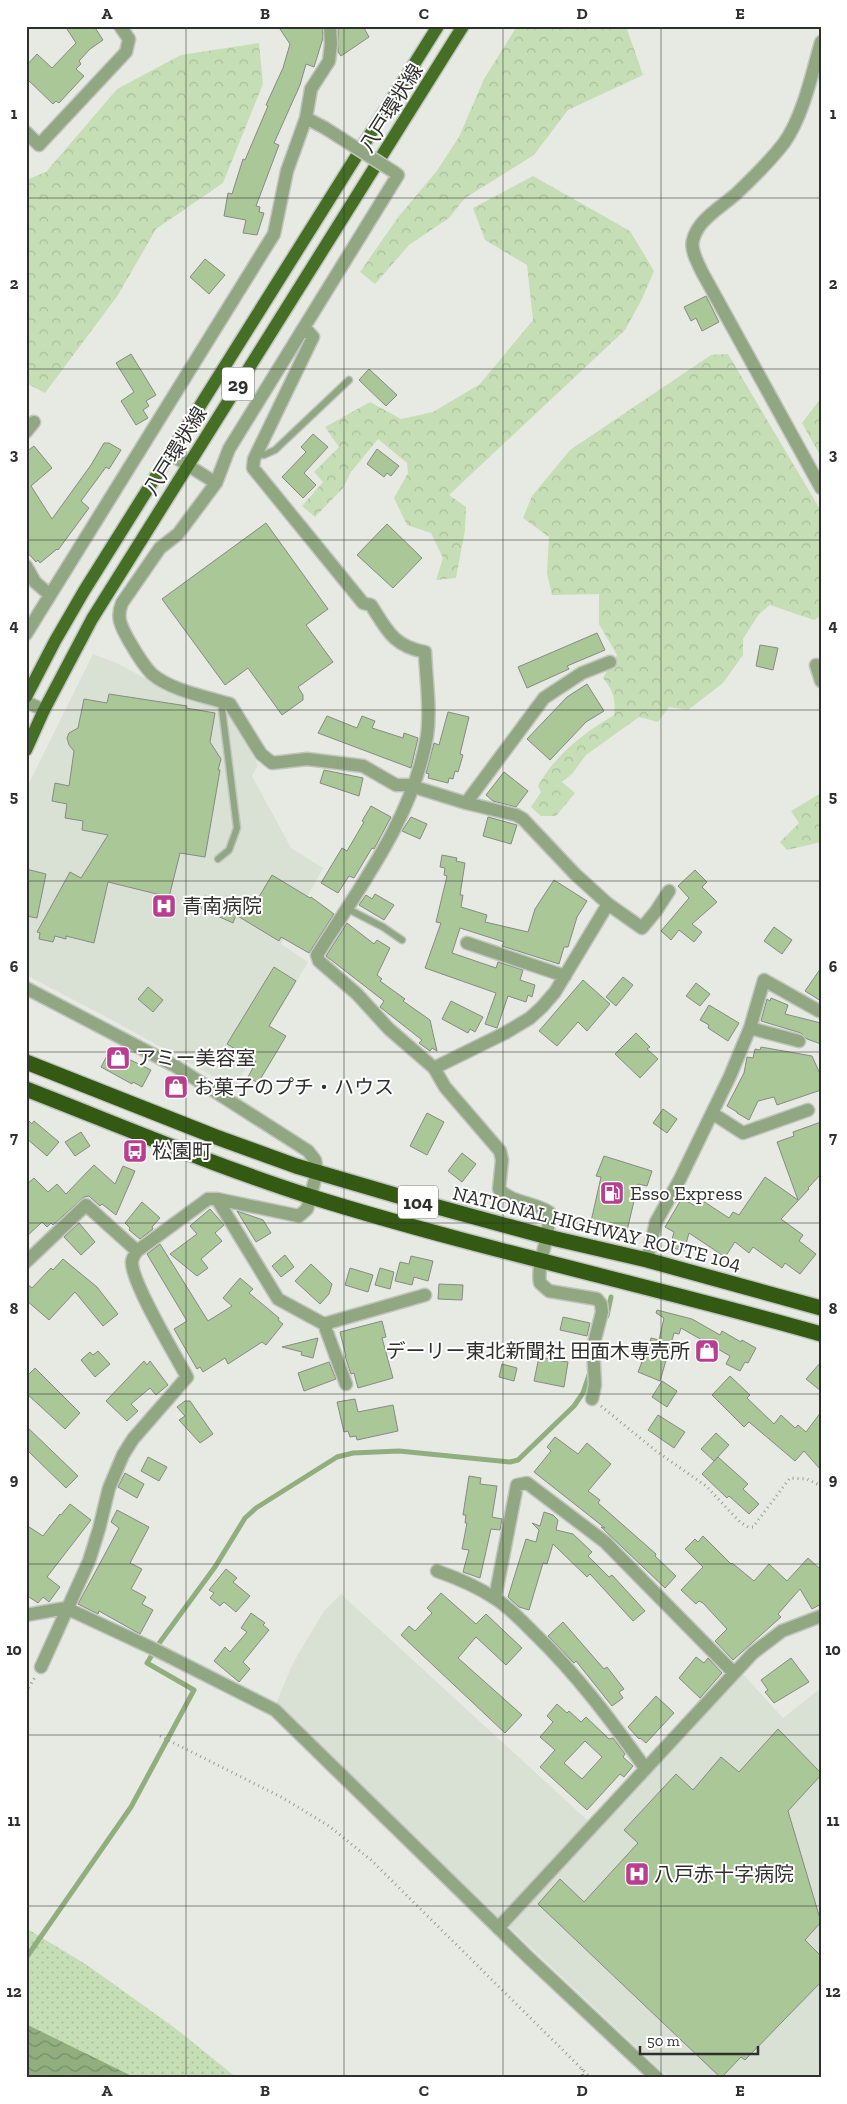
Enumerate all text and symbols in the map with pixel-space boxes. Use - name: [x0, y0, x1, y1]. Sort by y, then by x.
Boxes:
- text: A: [102, 4, 113, 23]
- text: B: [260, 4, 270, 23]
- text: C: [419, 4, 429, 23]
- text: D: [576, 4, 588, 23]
- text: E: [735, 4, 745, 23]
- street label: 八戸環状線: [354, 59, 428, 157]
- text: 1: [11, 104, 18, 123]
- text: 1: [830, 104, 837, 123]
- text: 2: [10, 274, 19, 293]
- text: 2: [829, 274, 838, 293]
- road number: 29: [222, 368, 254, 400]
- street label: 八戸環状線: [138, 402, 212, 500]
- text: 3: [10, 445, 19, 464]
- text: 3: [829, 445, 838, 464]
- text: 4: [9, 616, 19, 635]
- text: 4: [828, 616, 838, 635]
- text: 5: [10, 787, 18, 806]
- text: 5: [829, 787, 837, 806]
- hospital icon: 青南病院: [151, 893, 177, 919]
- place label: 青南病院: [182, 894, 262, 918]
- text: 6: [10, 957, 19, 976]
- text: 6: [829, 957, 838, 976]
- shop icon: アミー美容室: [105, 1045, 131, 1071]
- place label: アミー美容室: [136, 1046, 256, 1070]
- shop icon: お菓子のプチ・ハウス: [163, 1074, 189, 1100]
- place label: お菓子のプチ・ハウス: [194, 1075, 394, 1099]
- text: 7: [10, 1128, 18, 1147]
- text: 7: [829, 1128, 837, 1147]
- bus stop icon: 松園町: [122, 1138, 148, 1164]
- place label: 松園町: [152, 1139, 212, 1163]
- fuel station icon: Esso Express: [599, 1180, 625, 1206]
- street label: NATIONAL HIGHWAY ROUTE 104: [450, 1181, 744, 1276]
- place label: Esso Express: [630, 1181, 742, 1205]
- road number: 104: [398, 1186, 438, 1218]
- text: 8: [10, 1299, 19, 1318]
- text: 8: [829, 1299, 838, 1318]
- shop icon: デーリー東北新聞社 田面木専売所: [694, 1338, 720, 1364]
- place label: デーリー東北新聞社 田面木専売所: [385, 1339, 690, 1363]
- text: 9: [10, 1470, 19, 1489]
- text: 9: [829, 1470, 838, 1489]
- text: 10: [6, 1640, 22, 1659]
- text: 10: [825, 1640, 841, 1659]
- text: 11: [8, 1811, 21, 1830]
- text: 11: [827, 1811, 840, 1830]
- hospital icon: 八戸赤十字病院: [624, 1861, 650, 1887]
- place label: 八戸赤十字病院: [654, 1862, 794, 1886]
- text: 12: [6, 1982, 22, 2001]
- text: 12: [825, 1982, 841, 2001]
- scale bar: [640, 2024, 757, 2056]
- text: 50 m: [647, 2032, 680, 2050]
- text: A: [102, 2081, 113, 2100]
- text: B: [260, 2081, 270, 2100]
- text: C: [419, 2081, 429, 2100]
- text: D: [576, 2081, 588, 2100]
- text: E: [735, 2081, 745, 2100]

